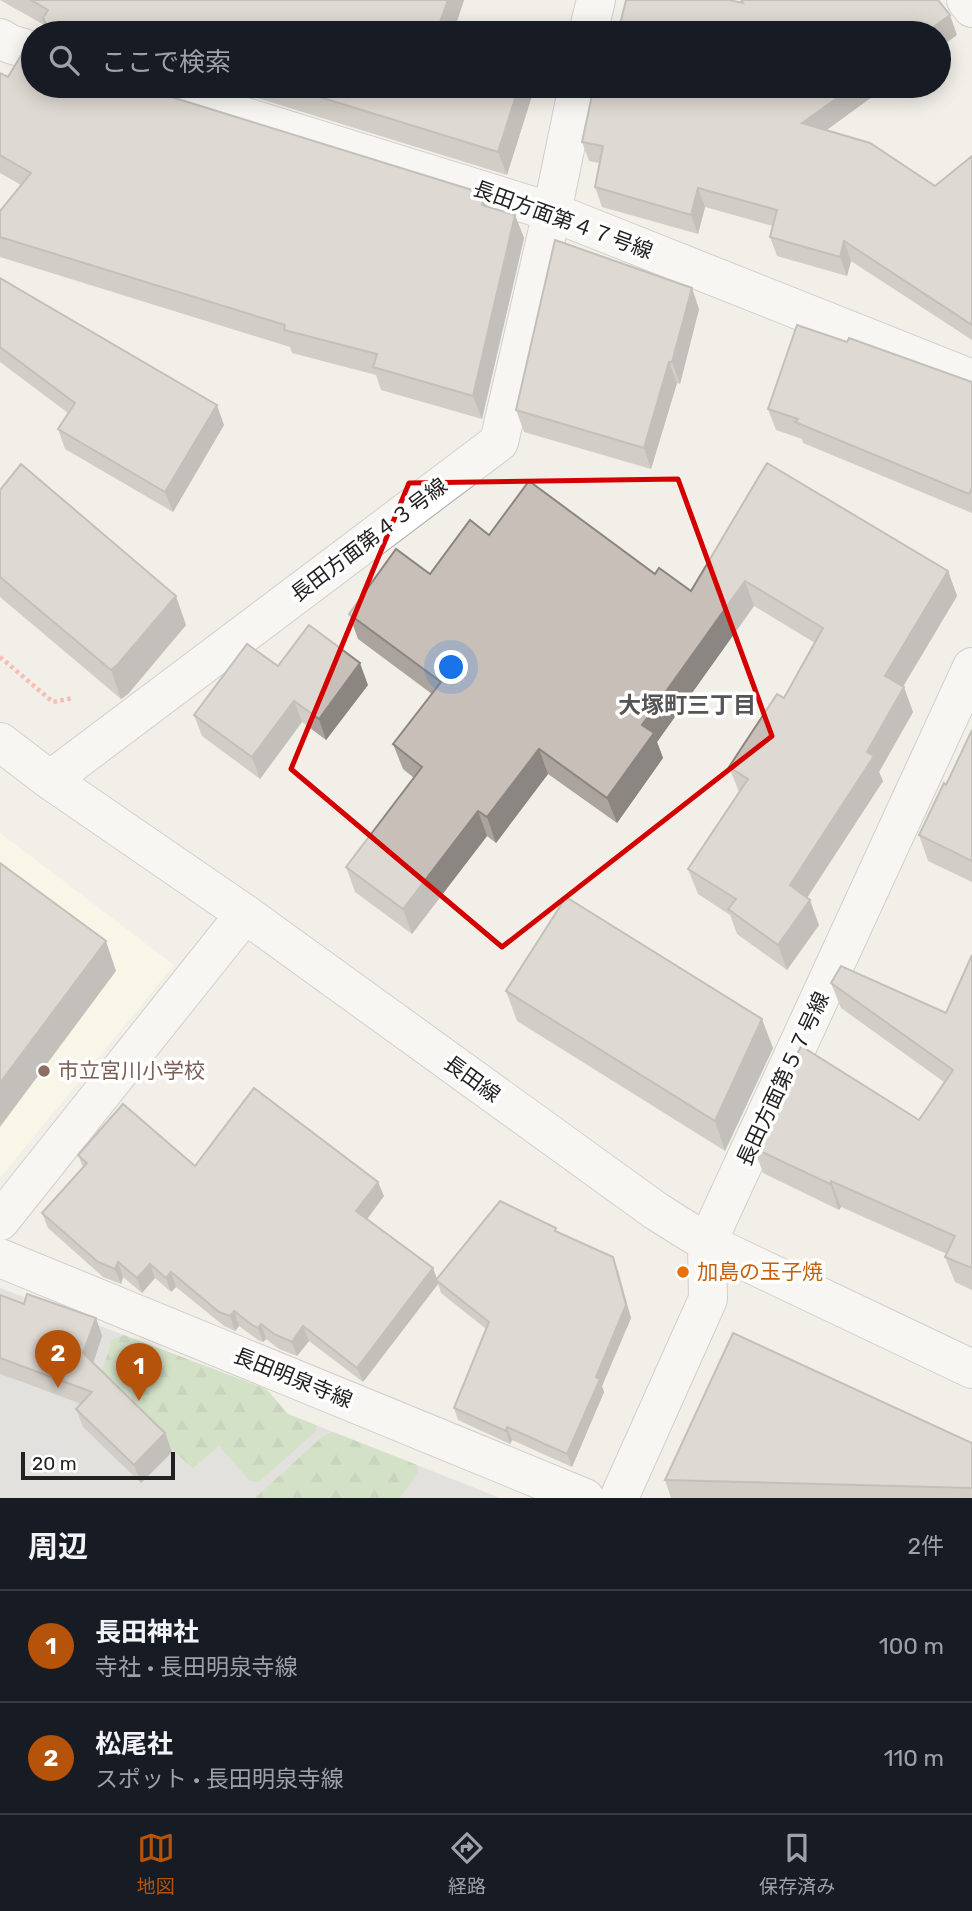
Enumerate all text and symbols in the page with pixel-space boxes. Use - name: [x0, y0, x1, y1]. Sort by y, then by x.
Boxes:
- search box: [21, 21, 951, 98]
- icon: search: [45, 41, 83, 79]
- text: ここで検索: [101, 47, 231, 78]
- street label: 長田方面第４７号線: [470, 175, 656, 264]
- street label: 長田方面第４３号線: [286, 473, 452, 606]
- your location: [434, 650, 468, 684]
- district label: 大塚町三丁目: [618, 691, 756, 719]
- street label: 長田方面第５７号線: [731, 988, 834, 1170]
- street label: 長田線: [439, 1050, 505, 1107]
- place label: 市立宮川小学校: [58, 1058, 205, 1083]
- marker: 市立宮川小学校: [36, 1063, 52, 1079]
- place label: 加島の玉子焼: [697, 1259, 823, 1284]
- marker: 加島の玉子焼: [675, 1264, 691, 1280]
- pin: 2: [35, 1330, 81, 1388]
- street label: 長田明泉寺線: [230, 1342, 356, 1413]
- pin: 1: [116, 1343, 162, 1401]
- scale bar: [21, 1449, 175, 1481]
- text: 20 m: [32, 1452, 77, 1475]
- text: 周辺: [28, 1529, 88, 1565]
- text: 2件: [907, 1532, 944, 1560]
- text: 長田神社: [95, 1617, 199, 1648]
- text: 1: [45, 1632, 57, 1660]
- text: 100 m: [879, 1632, 944, 1660]
- text: 寺社 · 長田明泉寺線: [95, 1653, 298, 1681]
- text: 松尾社: [95, 1729, 173, 1760]
- text: 2: [44, 1744, 58, 1772]
- text: 110 m: [884, 1744, 944, 1772]
- text: スポット · 長田明泉寺線: [95, 1765, 344, 1793]
- tab: 地図: [137, 1829, 175, 1898]
- tab: 経路: [448, 1829, 486, 1898]
- tab: 保存済み: [759, 1829, 835, 1898]

